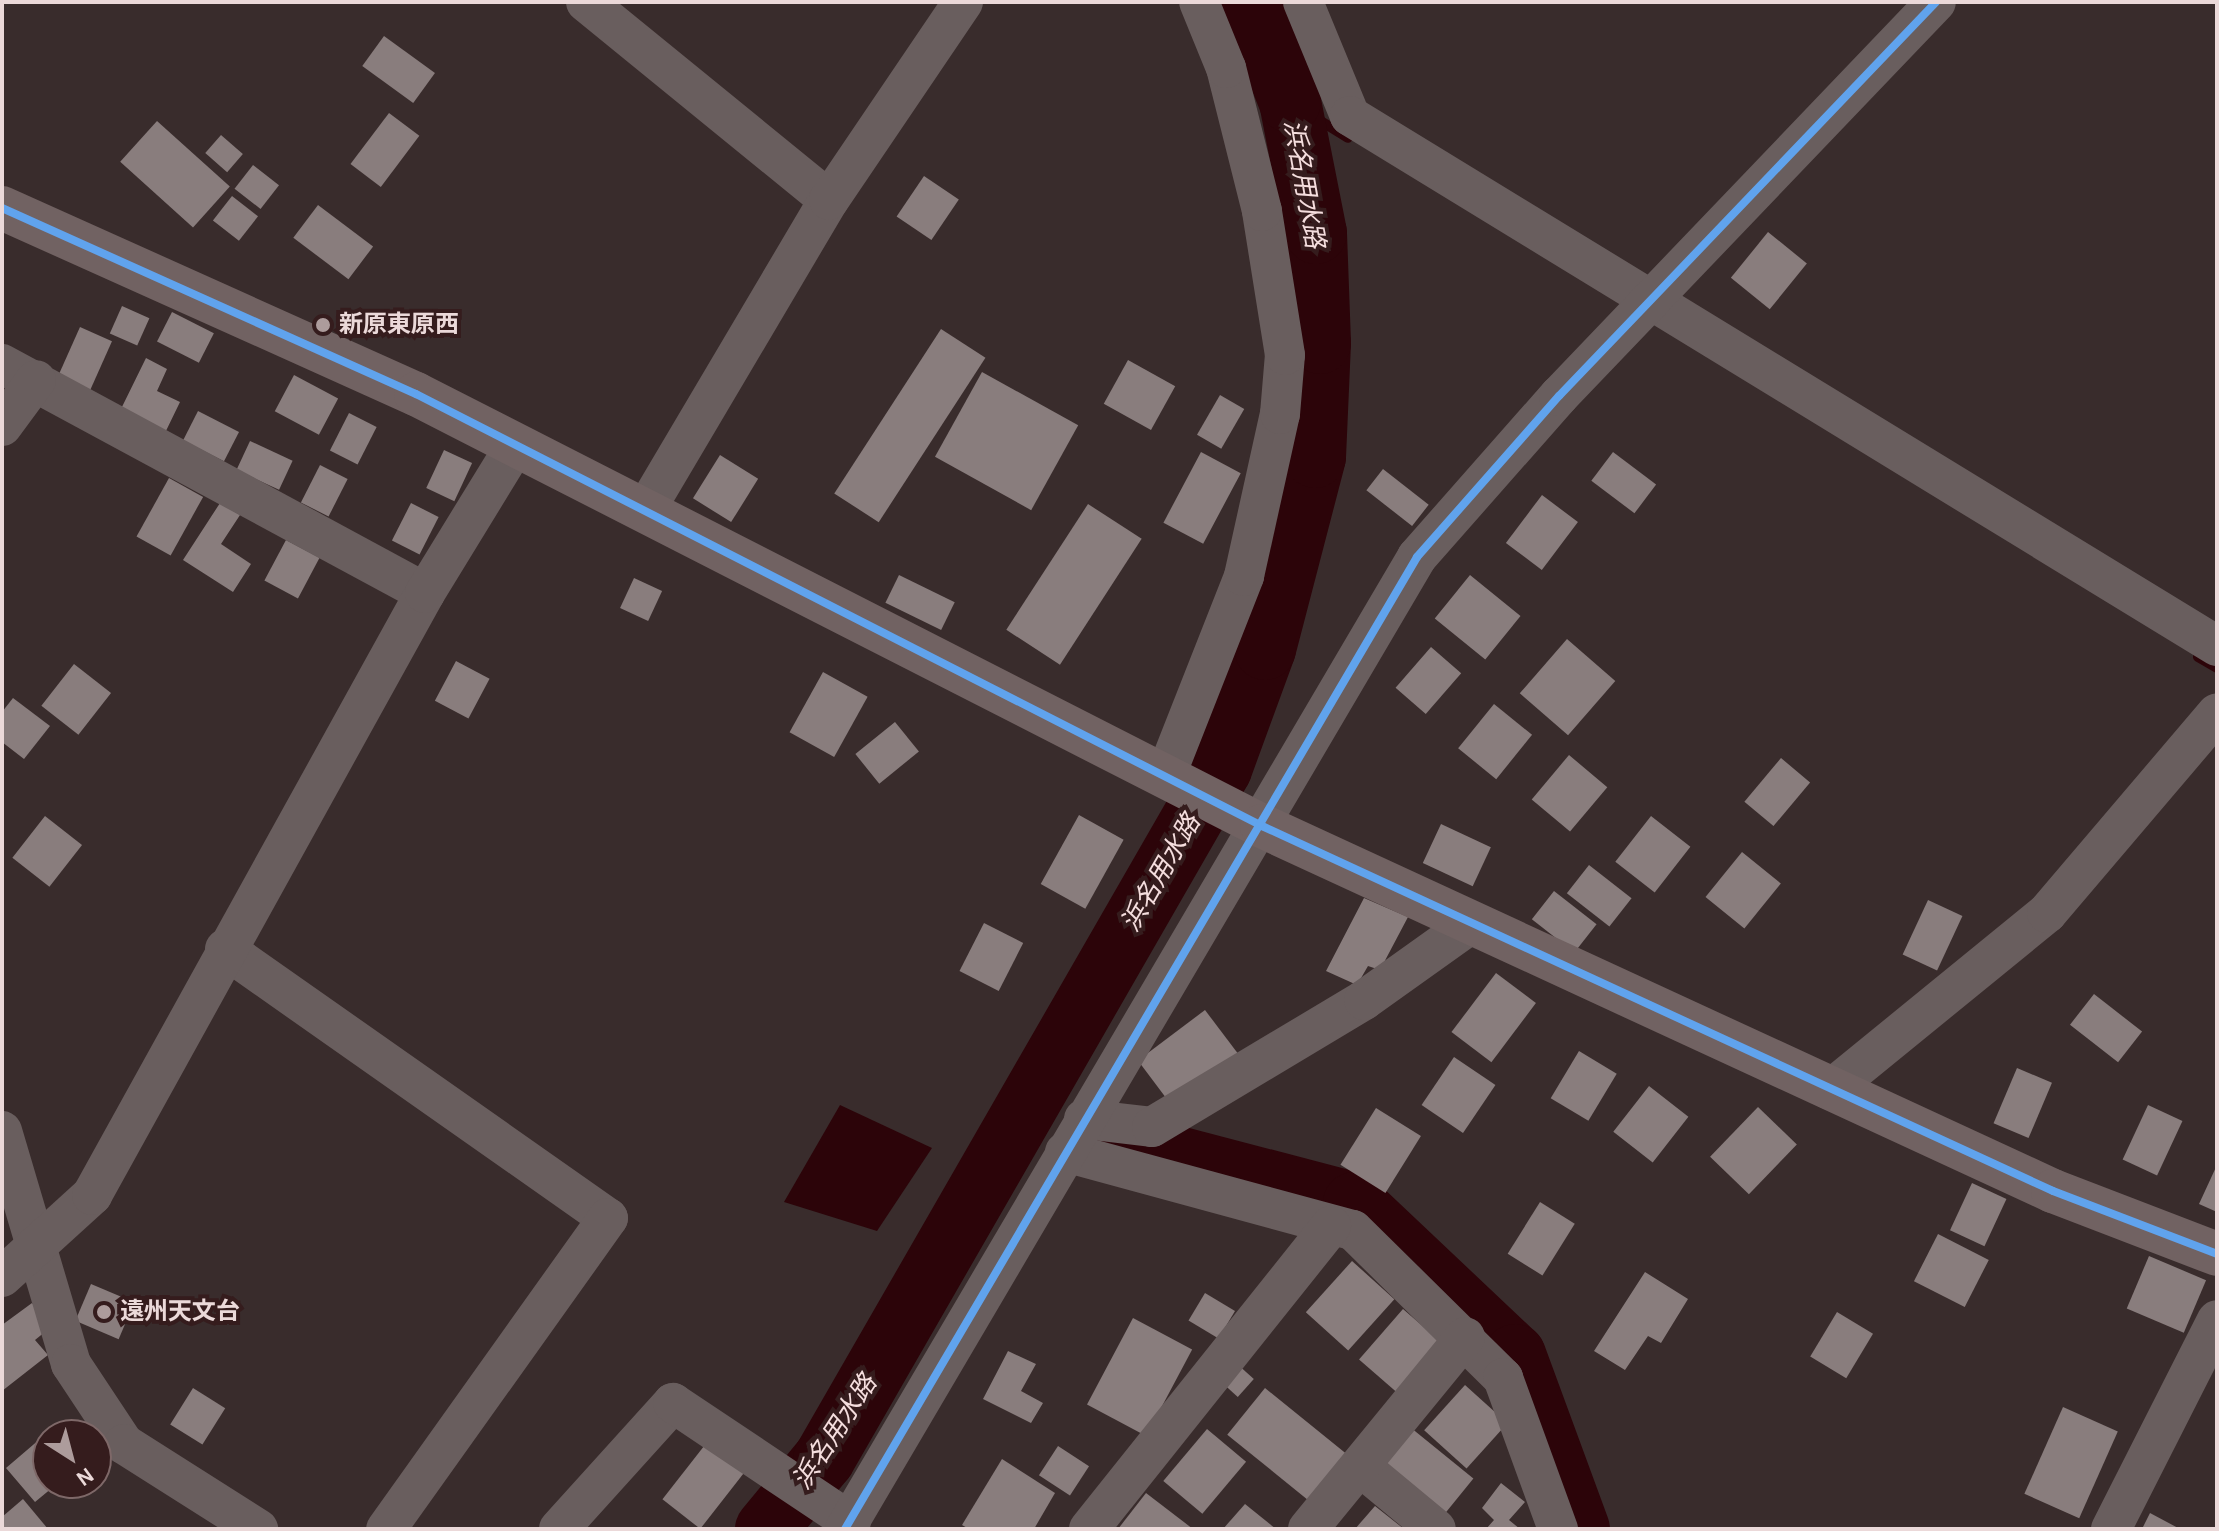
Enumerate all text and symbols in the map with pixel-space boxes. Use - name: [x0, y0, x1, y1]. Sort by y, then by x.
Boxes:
- water label: 浜名用水路: [1277, 117, 1331, 251]
- place label: 新原東原西: [339, 311, 459, 339]
- marker: 新原東原西: [314, 316, 332, 334]
- water label: 浜名用水路: [1115, 809, 1207, 937]
- place label: 遠州天文台: [120, 1298, 240, 1326]
- marker: 遠州天文台: [95, 1303, 113, 1321]
- water label: 浜名用水路: [787, 1369, 883, 1495]
- north arrow: [32, 1419, 112, 1499]
- text: N: [71, 1462, 99, 1492]

